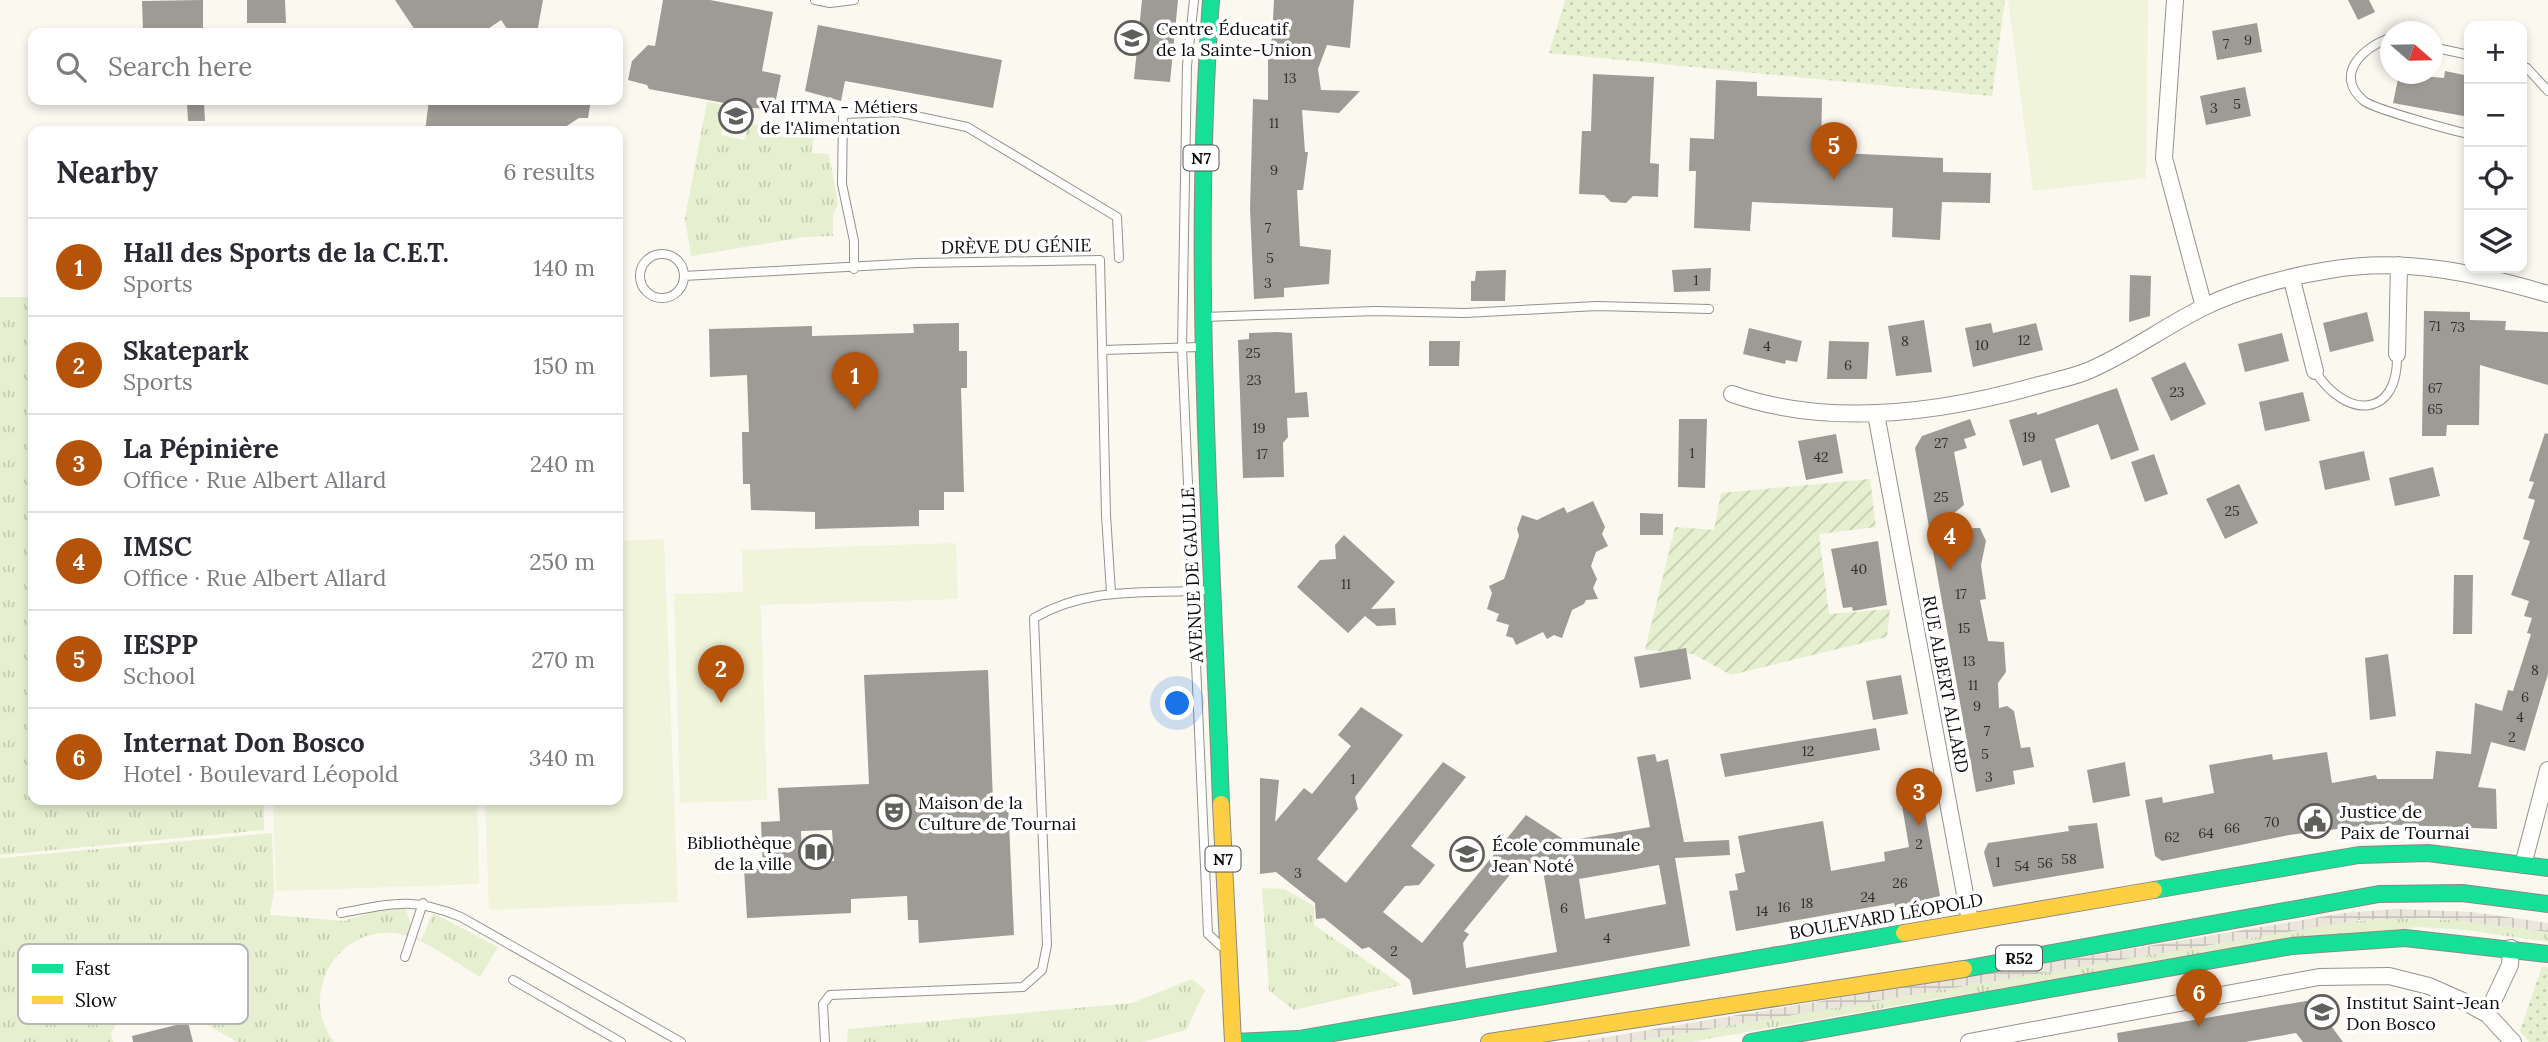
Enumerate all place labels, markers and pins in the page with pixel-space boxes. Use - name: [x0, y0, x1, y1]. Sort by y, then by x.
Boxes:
- place label: Centre Éducatif de la Sainte-Union: [1156, 17, 1312, 61]
- school or university icon: Centre Éducatif de la Sainte-Union: [1113, 19, 1151, 57]
- place label: Val ITMA - Métiers de l'Alimentation: [759, 95, 918, 139]
- school or university icon: Val ITMA - Métiers de l'Alimentation: [717, 97, 755, 135]
- pin: 5: [1811, 122, 1857, 180]
- pin: 1: [832, 352, 878, 410]
- pin: 4: [1927, 512, 1973, 570]
- pin: 2: [698, 645, 744, 703]
- pin: 3: [1896, 768, 1942, 826]
- place label: Maison de la Culture de Tournai: [918, 791, 1076, 835]
- theatre icon: Maison de la Culture de Tournai: [875, 793, 913, 831]
- place label: Justice de Paix de Tournai: [2339, 800, 2470, 844]
- public building icon: Justice de Paix de Tournai: [2296, 802, 2334, 840]
- place label: Bibliothèque de la ville: [687, 831, 792, 875]
- library icon: Bibliothèque de la ville: [797, 833, 835, 871]
- place label: École communale Jean Noté: [1491, 833, 1641, 877]
- school or university icon: École communale Jean Noté: [1448, 835, 1486, 873]
- pin: 6: [2176, 969, 2222, 1027]
- place label: Institut Saint-Jean Don Bosco: [2346, 991, 2500, 1035]
- school or university icon: Institut Saint-Jean Don Bosco: [2303, 993, 2341, 1031]

